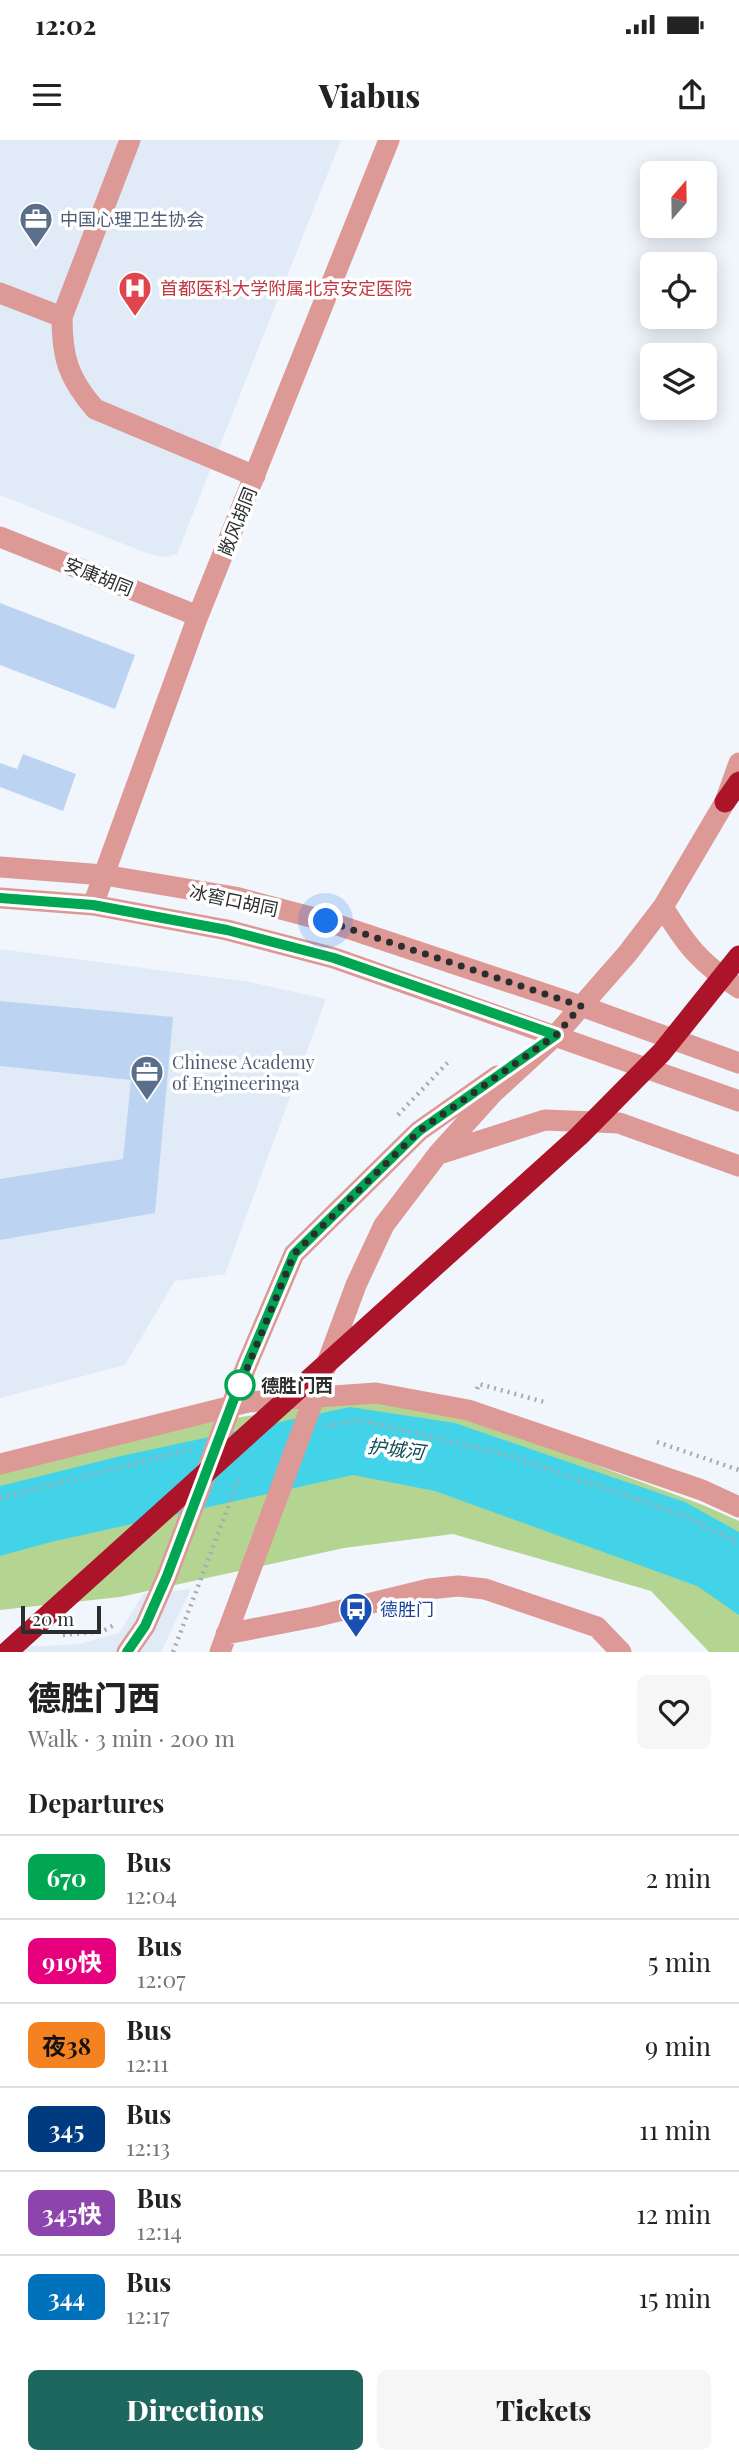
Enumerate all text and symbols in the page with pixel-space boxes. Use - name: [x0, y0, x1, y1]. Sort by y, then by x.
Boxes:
- text: 12:02: [35, 7, 96, 42]
- text: Viabus: [319, 73, 420, 116]
- icon: menu: [28, 76, 66, 114]
- icon: share: [673, 76, 711, 114]
- north arrow: [640, 161, 718, 238]
- map controls: [640, 161, 717, 420]
- office icon: 中国心理卫生协会: [17, 200, 55, 249]
- place label: 中国心理卫生协会: [60, 207, 204, 231]
- button: locate: [640, 252, 717, 329]
- hospital icon: 首都医科大学附属北京安定医院: [116, 269, 154, 318]
- place label: 首都医科大学附属北京安定医院: [160, 276, 412, 300]
- button: layers: [640, 343, 717, 420]
- street label: 敞风胡同: [212, 483, 262, 559]
- street label: 安康胡同: [61, 551, 137, 601]
- street label: 冰窖口胡同: [187, 879, 281, 921]
- your location: [308, 903, 343, 938]
- place label: Chinese Academy of Engineeringa: [172, 1050, 315, 1095]
- office icon: Chinese Academy of Engineeringa: [128, 1053, 166, 1102]
- marker: 德胜门西: [225, 1370, 255, 1400]
- place label: 德胜门西: [261, 1373, 333, 1397]
- water label: 护城河: [366, 1432, 430, 1465]
- bus stop icon: 德胜门: [337, 1590, 375, 1639]
- place label: 德胜门: [380, 1597, 434, 1621]
- scale bar: [21, 1603, 102, 1635]
- text: 20 m: [32, 1605, 74, 1631]
- text: 德胜门西: [28, 1674, 160, 1718]
- button: heart: [637, 1675, 711, 1749]
- text: Walk · 3 min · 200 m: [28, 1722, 235, 1753]
- text: Departures: [28, 1785, 164, 1820]
- text: Bus: [126, 1844, 171, 1879]
- text: 2 min: [646, 1860, 711, 1895]
- text: 670: [47, 1861, 86, 1893]
- text: 12:04: [126, 1879, 177, 1910]
- text: Bus: [137, 1928, 182, 1963]
- text: 5 min: [648, 1944, 711, 1979]
- text: 919快: [42, 1945, 102, 1977]
- text: 12:07: [137, 1963, 186, 1994]
- text: Bus: [126, 2012, 171, 2047]
- text: 9 min: [645, 2028, 711, 2063]
- text: 夜38: [42, 2029, 91, 2061]
- text: 12:11: [126, 2047, 169, 2078]
- text: Bus: [126, 2096, 171, 2131]
- text: 11 min: [639, 2112, 711, 2147]
- text: 345: [49, 2113, 84, 2145]
- text: 12:13: [126, 2131, 170, 2162]
- text: Bus: [136, 2180, 182, 2215]
- text: 12 min: [636, 2196, 711, 2231]
- text: 345快: [42, 2197, 101, 2229]
- text: 12:14: [136, 2215, 182, 2246]
- text: Bus: [126, 2264, 171, 2299]
- text: 15 min: [639, 2280, 711, 2315]
- text: 344: [48, 2281, 85, 2313]
- text: 12:17: [126, 2299, 170, 2330]
- button: Directions: [28, 2370, 363, 2450]
- button: Tickets: [377, 2370, 711, 2450]

